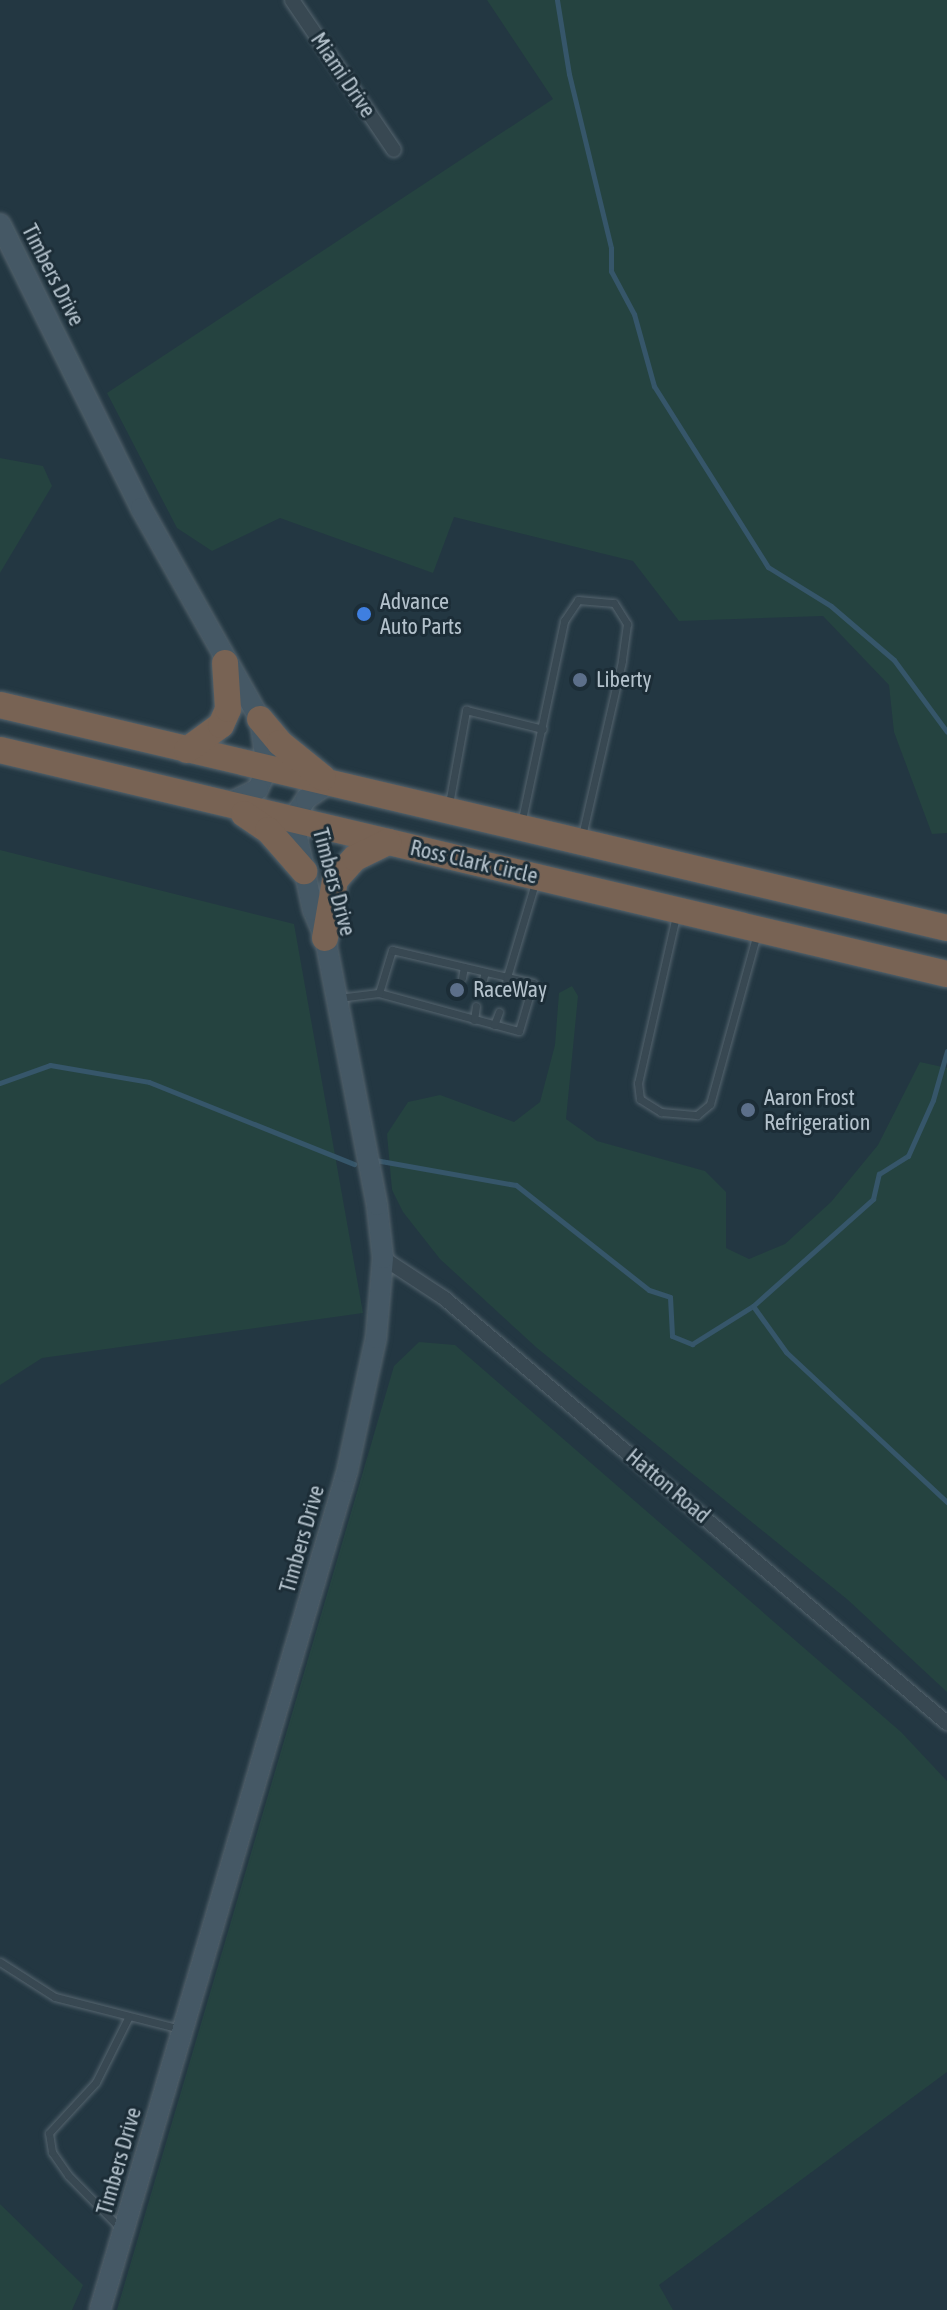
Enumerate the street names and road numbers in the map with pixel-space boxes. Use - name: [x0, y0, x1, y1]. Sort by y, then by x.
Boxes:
- street label: Miami Drive: [305, 28, 381, 122]
- street label: Timbers Drive: [16, 220, 90, 330]
- street label: Timbers Drive: [307, 825, 361, 939]
- street label: Ross Clark Circle: [408, 834, 540, 890]
- street label: Hatton Road: [621, 1443, 715, 1529]
- street label: Timbers Drive: [274, 1482, 330, 1596]
- street label: Timbers Drive: [91, 2104, 147, 2218]

